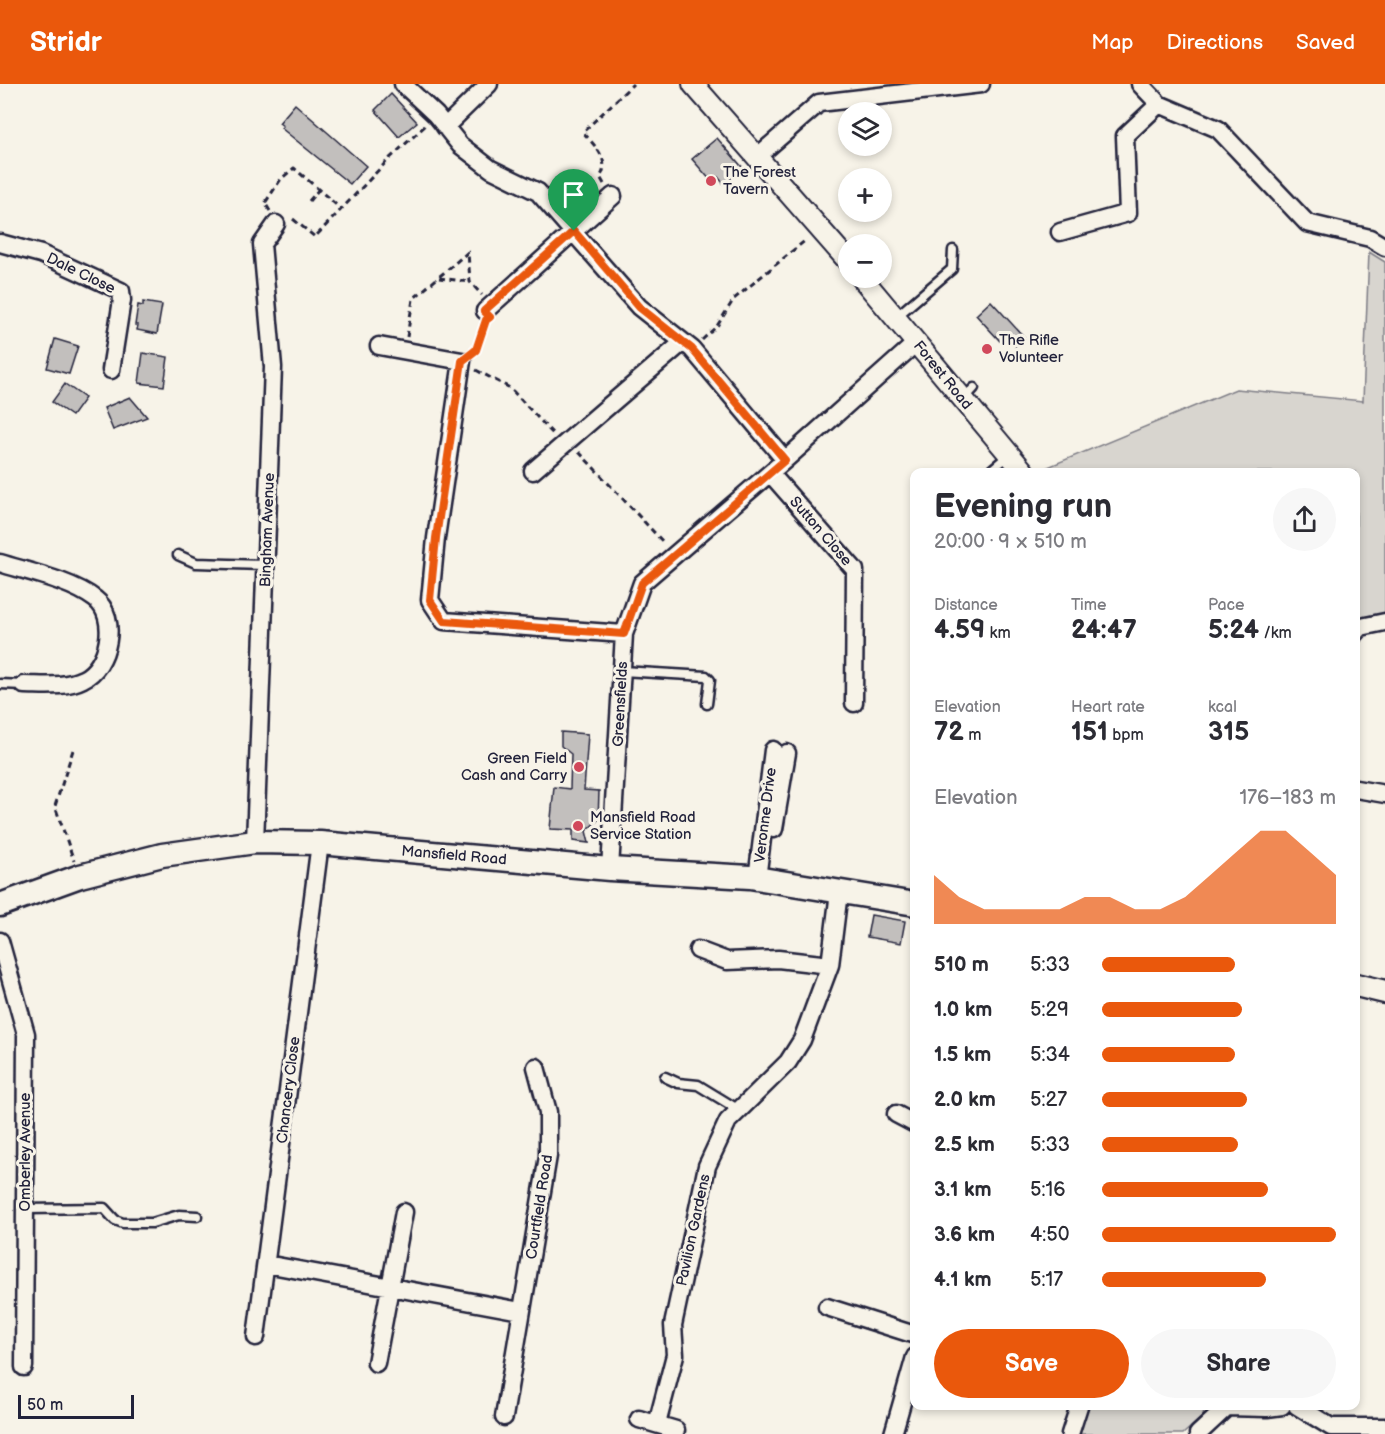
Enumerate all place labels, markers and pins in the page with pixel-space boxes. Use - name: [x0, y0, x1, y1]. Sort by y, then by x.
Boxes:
- place label: The Forest Tavern: [723, 163, 796, 199]
- pin: [548, 169, 599, 231]
- marker: The Forest Tavern: [704, 174, 718, 188]
- place label: The Rifle Volunteer: [999, 331, 1064, 367]
- marker: The Rifle Volunteer: [980, 342, 994, 356]
- place label: Green Field Cash and Carry: [461, 749, 567, 785]
- marker: Green Field Cash and Carry: [572, 760, 586, 774]
- place label: Mansfield Road Service Station: [590, 808, 696, 844]
- marker: Mansfield Road Service Station: [571, 819, 585, 833]

